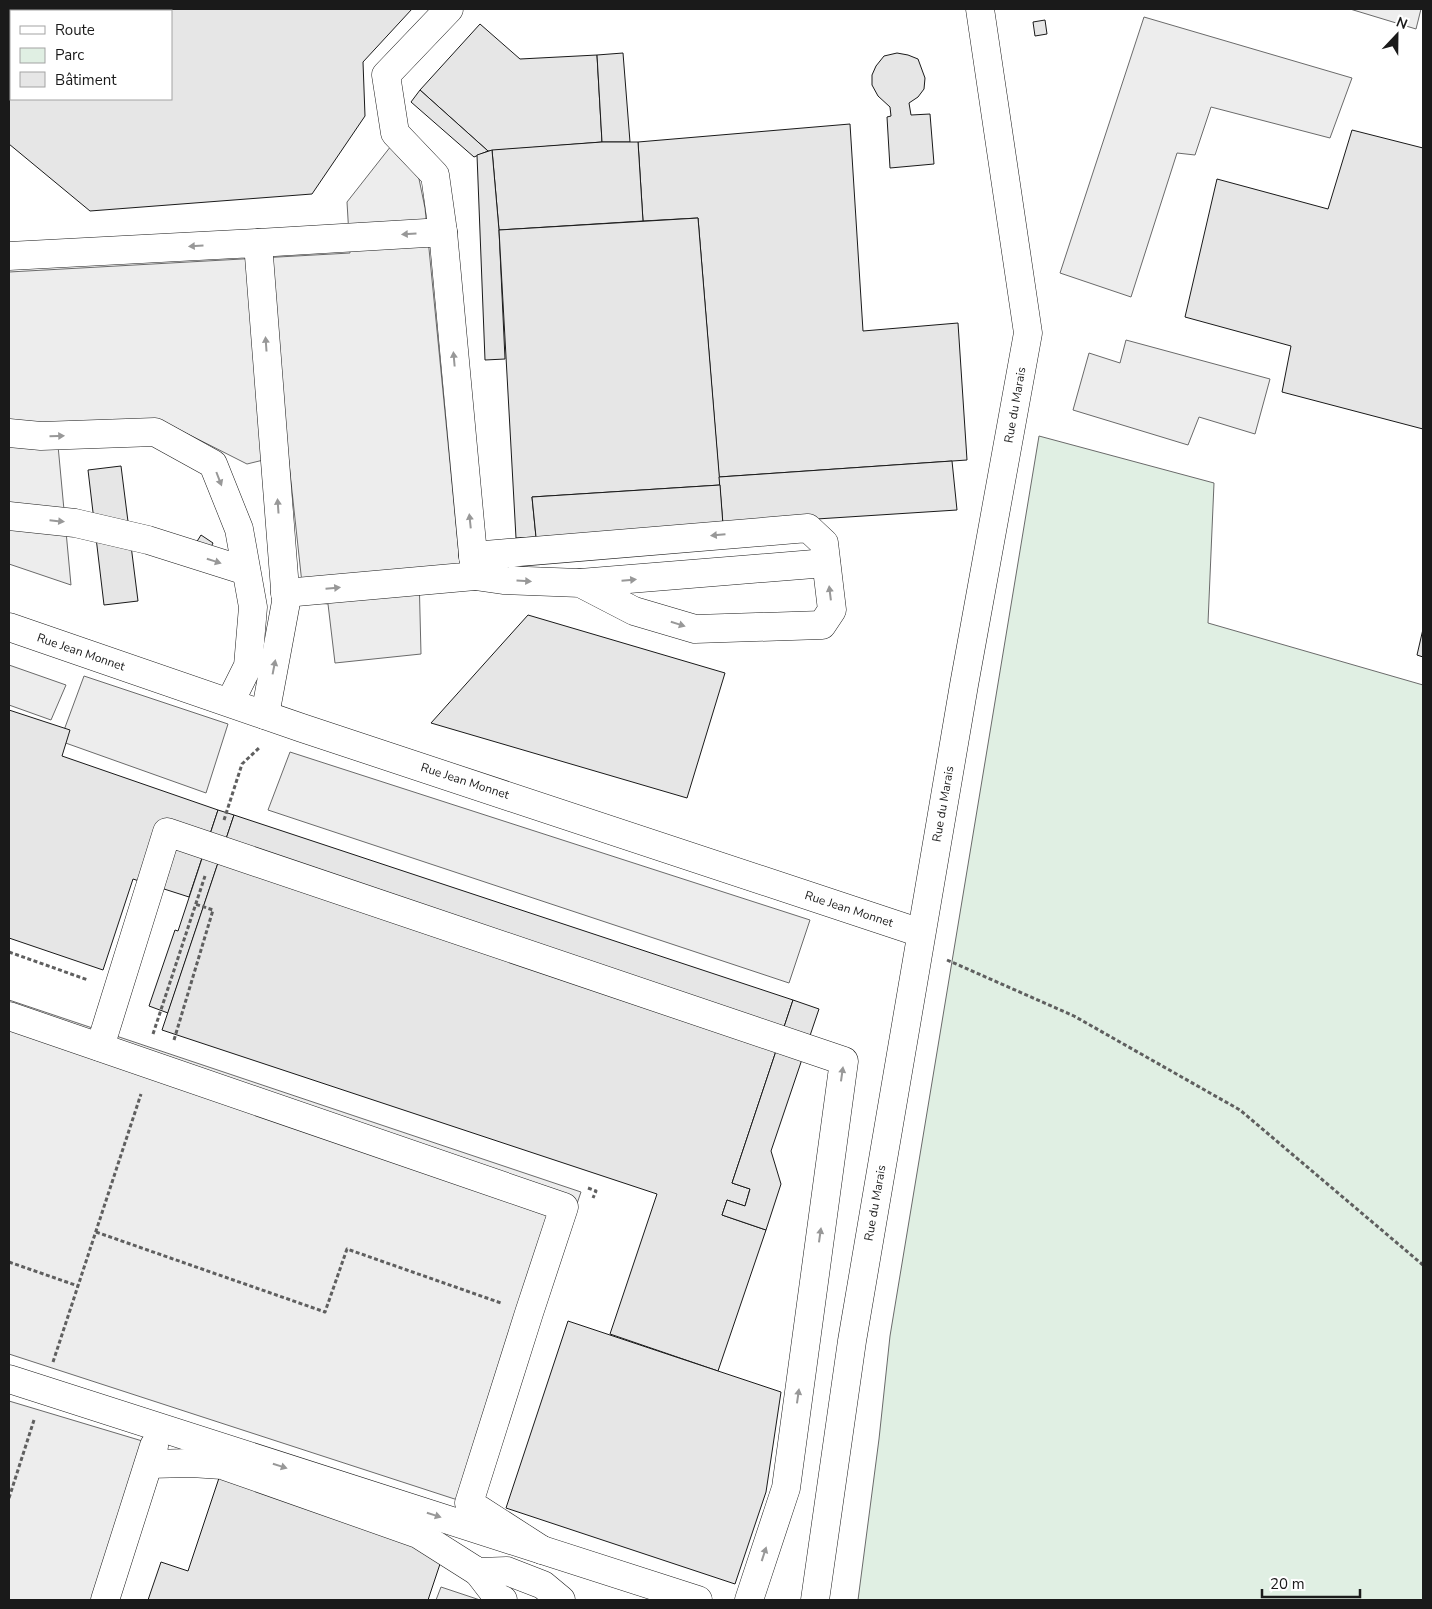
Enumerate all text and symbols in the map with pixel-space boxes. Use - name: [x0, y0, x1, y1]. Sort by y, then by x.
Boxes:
- legend: [10, 10, 172, 100]
- north arrow: [1372, 10, 1422, 60]
- text: N: [1393, 13, 1410, 34]
- text: Route: [55, 20, 95, 40]
- text: Parc: [55, 45, 84, 65]
- text: Bâtiment: [55, 70, 117, 90]
- one-way arrow: [401, 230, 417, 238]
- one-way arrow: [188, 243, 204, 251]
- one-way arrow: [261, 335, 269, 351]
- one-way arrow: [450, 351, 458, 367]
- street label: Rue du Marais: [1000, 366, 1030, 444]
- one-way arrow: [50, 431, 66, 439]
- one-way arrow: [215, 472, 223, 487]
- one-way arrow: [274, 497, 282, 513]
- one-way arrow: [466, 513, 474, 529]
- one-way arrow: [50, 517, 66, 525]
- one-way arrow: [710, 532, 726, 540]
- one-way arrow: [207, 557, 222, 565]
- one-way arrow: [621, 575, 637, 583]
- one-way arrow: [516, 577, 532, 585]
- one-way arrow: [325, 584, 341, 592]
- one-way arrow: [826, 585, 834, 601]
- one-way arrow: [670, 621, 685, 628]
- street label: Rue Jean Monnet: [35, 629, 128, 675]
- one-way arrow: [270, 658, 278, 674]
- street label: Rue Jean Monnet: [419, 759, 512, 803]
- street label: Rue du Marais: [928, 765, 958, 843]
- street label: Rue Jean Monnet: [803, 887, 896, 931]
- one-way arrow: [838, 1065, 846, 1081]
- street label: Rue du Marais: [860, 1164, 890, 1242]
- one-way arrow: [816, 1226, 824, 1242]
- one-way arrow: [794, 1387, 802, 1403]
- one-way arrow: [272, 1462, 287, 1470]
- one-way arrow: [427, 1512, 442, 1520]
- one-way arrow: [761, 1546, 769, 1561]
- scale bar: [1262, 1566, 1360, 1598]
- text: 20 m: [1270, 1574, 1305, 1594]

